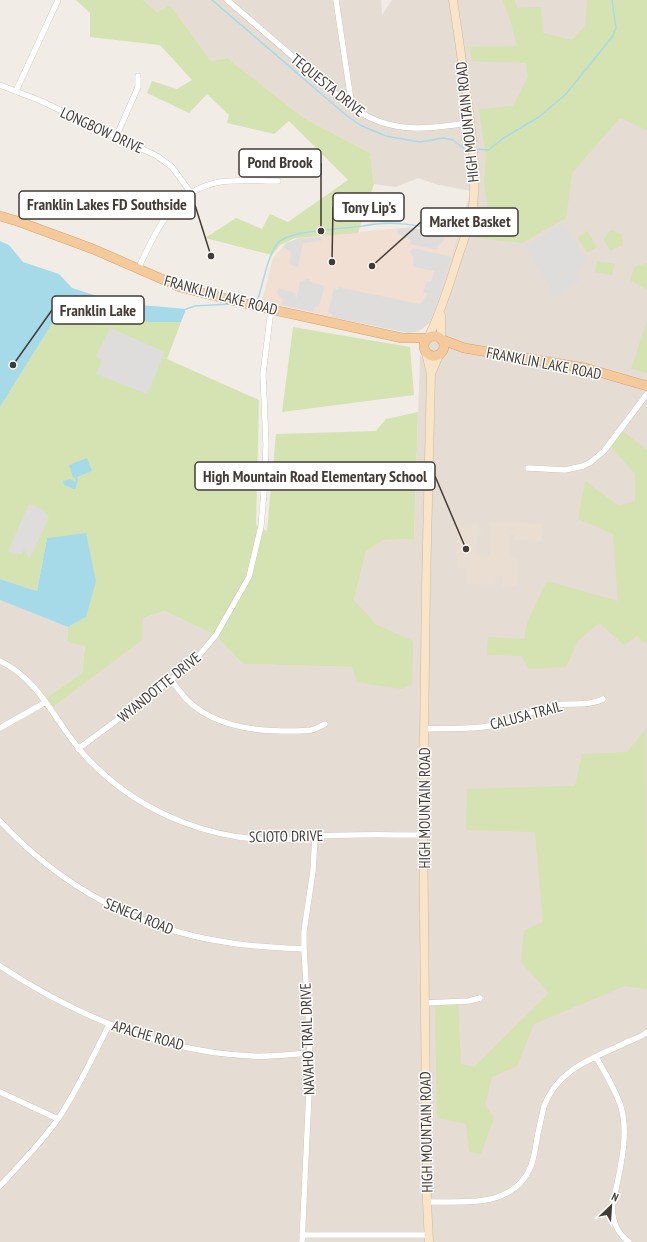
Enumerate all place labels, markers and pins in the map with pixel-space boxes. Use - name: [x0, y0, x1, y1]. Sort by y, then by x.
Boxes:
- callout: Pond Brook: [239, 149, 321, 177]
- callout: Franklin Lakes FD Southside: [19, 191, 195, 219]
- callout: Tony Lip's: [333, 193, 404, 221]
- callout: Market Basket: [421, 208, 518, 236]
- callout: Franklin Lake: [52, 296, 144, 324]
- callout: High Mountain Road Elementary School: [195, 462, 435, 490]

